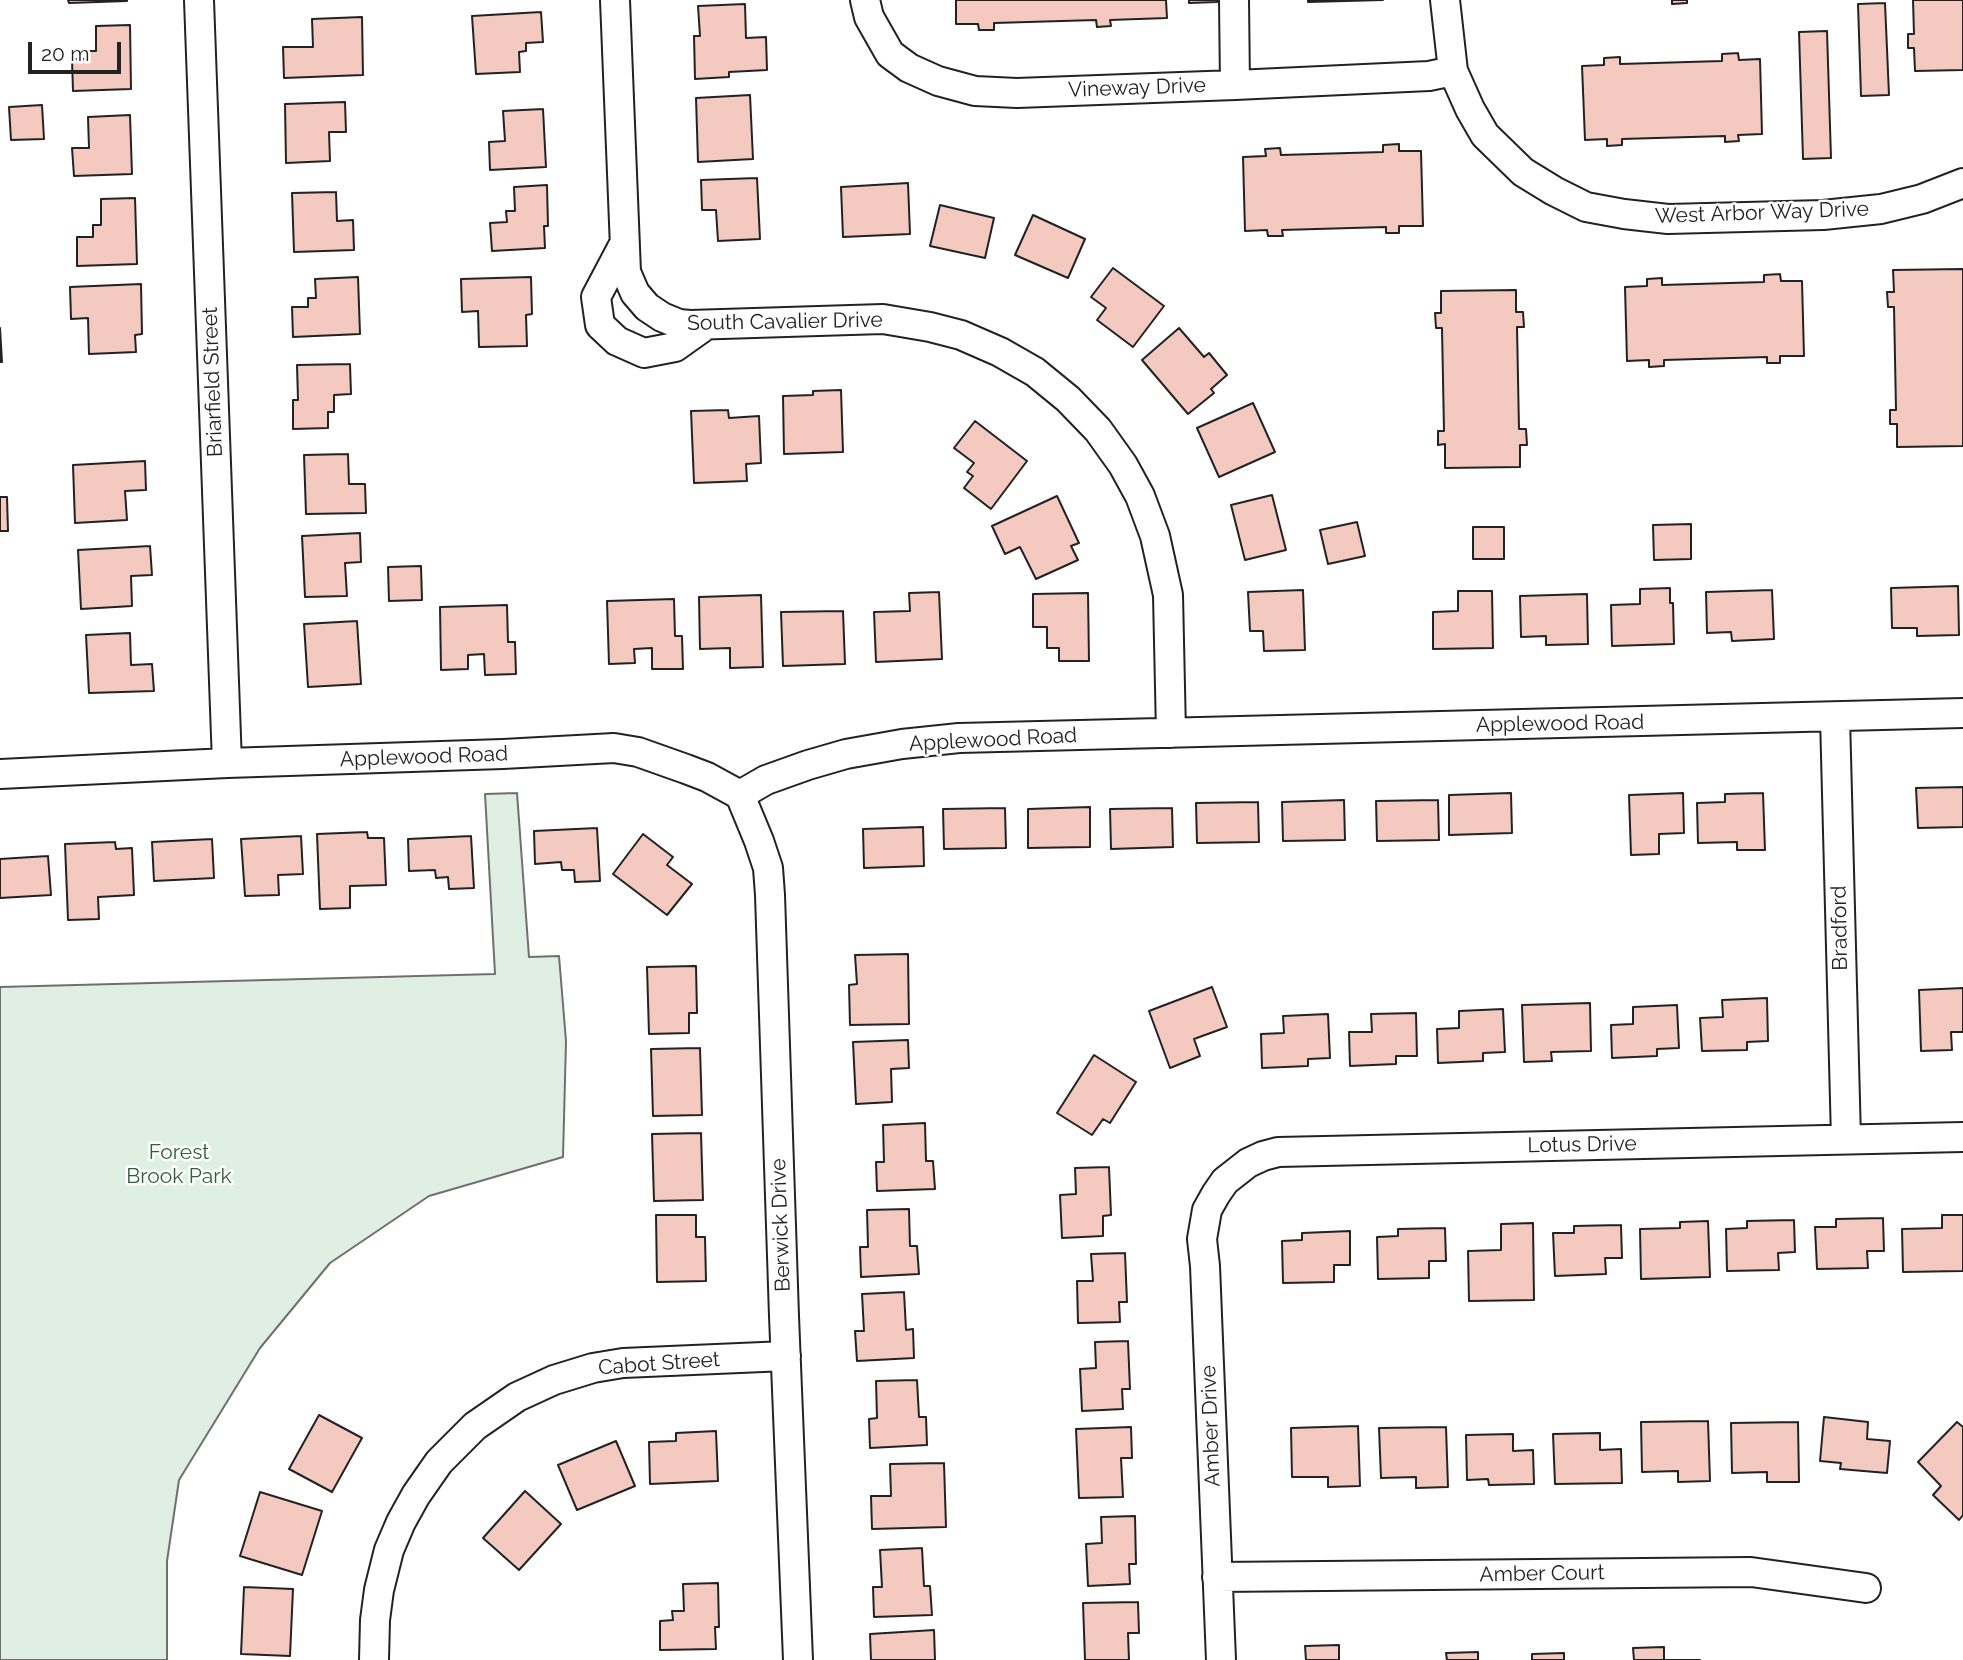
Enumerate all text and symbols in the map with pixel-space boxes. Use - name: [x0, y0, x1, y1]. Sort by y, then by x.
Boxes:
- scale bar: [32, 28, 124, 72]
- text: 20 m: [41, 41, 89, 66]
- street label: Vineway Drive: [1068, 73, 1206, 103]
- street label: West Arbor Way Drive: [1655, 197, 1869, 229]
- street label: Briarfield Street: [198, 307, 228, 457]
- street label: South Cavalier Drive: [687, 308, 883, 336]
- street label: Applewood Road: [1476, 710, 1644, 738]
- street label: Applewood Road: [908, 723, 1078, 757]
- street label: Applewood Road: [339, 741, 509, 773]
- street label: Bradford: [1827, 885, 1853, 971]
- street label: Lotus Drive: [1527, 1131, 1637, 1159]
- park label: Forest Brook Park: [126, 1140, 232, 1190]
- street label: Berwick Drive: [766, 1158, 796, 1292]
- street label: Cabot Street: [597, 1347, 721, 1381]
- street label: Amber Drive: [1196, 1365, 1226, 1487]
- street label: Amber Court: [1479, 1560, 1605, 1588]

